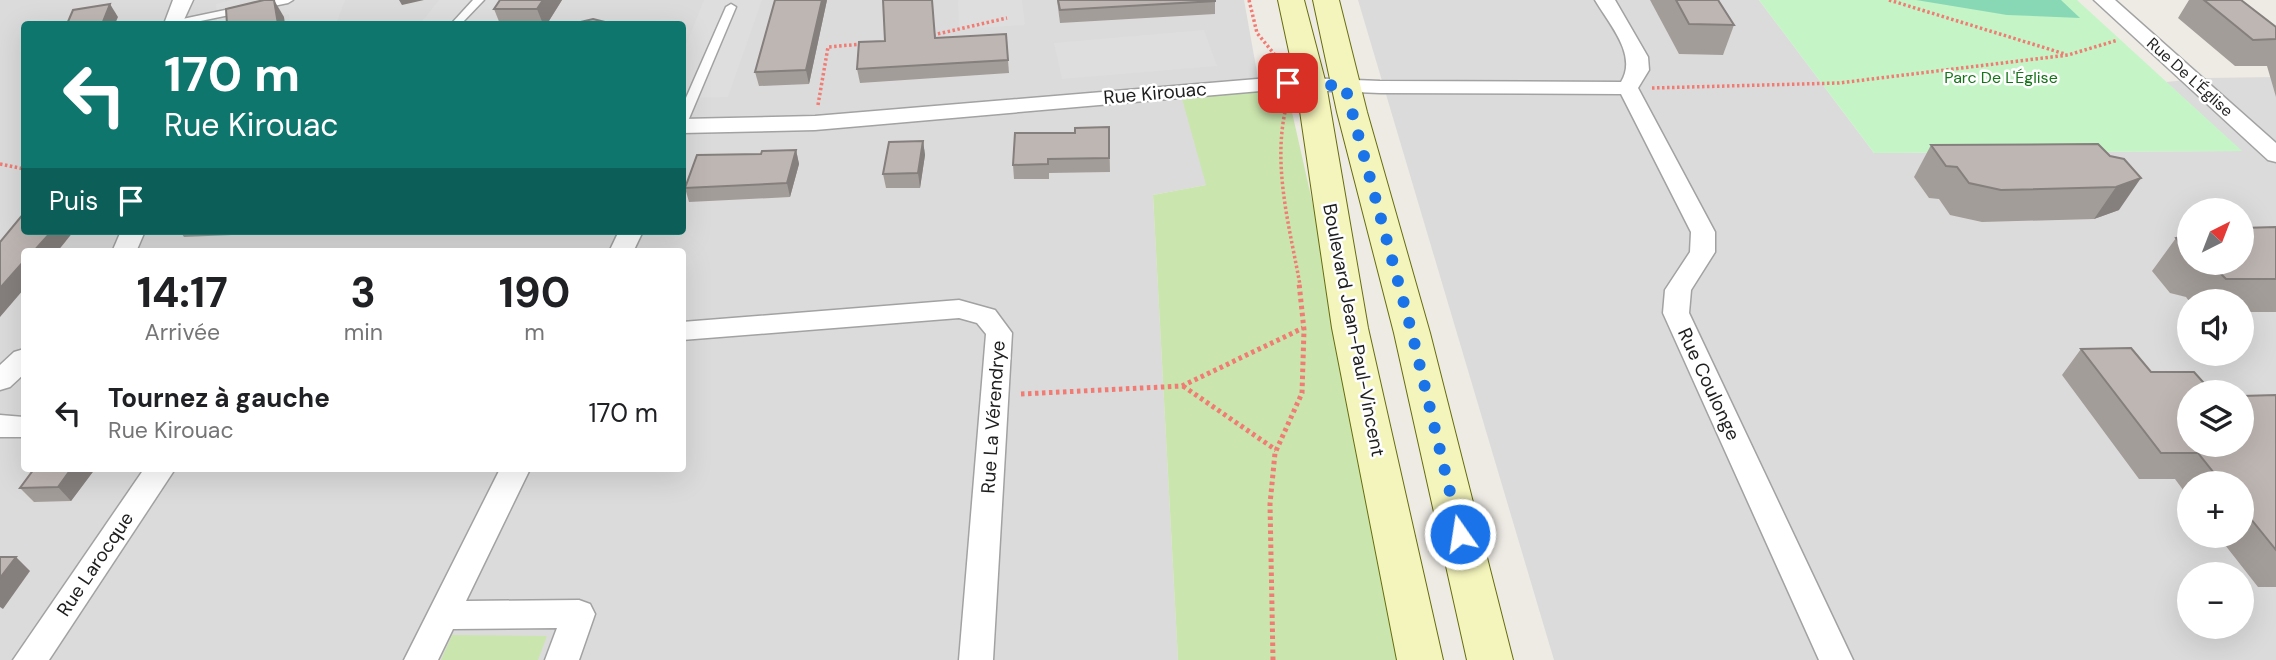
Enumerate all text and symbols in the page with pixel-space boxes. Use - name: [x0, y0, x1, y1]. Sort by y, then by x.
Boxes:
- street label: Rue De L'Église: [2143, 33, 2237, 121]
- text: 170 m: [164, 42, 300, 106]
- icon: left: [49, 49, 140, 140]
- pin: [1258, 53, 1318, 113]
- icon: arrive: [1269, 64, 1307, 102]
- park label: Parc De L'Église: [1944, 67, 2058, 88]
- street label: Rue Kirouac: [1102, 76, 1208, 110]
- text: Rue Kirouac: [164, 104, 339, 146]
- icon: arrive: [112, 182, 150, 220]
- text: Puis: [49, 184, 98, 218]
- north arrow: [2177, 198, 2254, 275]
- map controls: [2177, 198, 2254, 639]
- street label: Boulevard Jean-Paul-Vincent: [1317, 201, 1391, 459]
- text: 14:17: [137, 265, 228, 320]
- text: 3: [351, 265, 376, 320]
- text: 190: [499, 265, 570, 320]
- button: sound: [2177, 289, 2254, 366]
- text: Arrivée: [145, 317, 220, 347]
- text: min: [344, 317, 383, 347]
- text: m: [524, 317, 545, 347]
- street label: Rue Coulonge: [1672, 324, 1746, 444]
- street label: Rue La Vérendrye: [975, 340, 1011, 494]
- button: layers: [2177, 380, 2254, 457]
- text: Tournez à gauche: [108, 381, 330, 415]
- icon: left: [49, 394, 87, 432]
- text: 170 m: [589, 396, 658, 430]
- text: Rue Kirouac: [108, 415, 234, 445]
- button: +: [2177, 471, 2254, 548]
- position arrow: [1423, 497, 1497, 571]
- street label: Rue Larocque: [51, 507, 139, 621]
- button: −: [2177, 562, 2254, 639]

